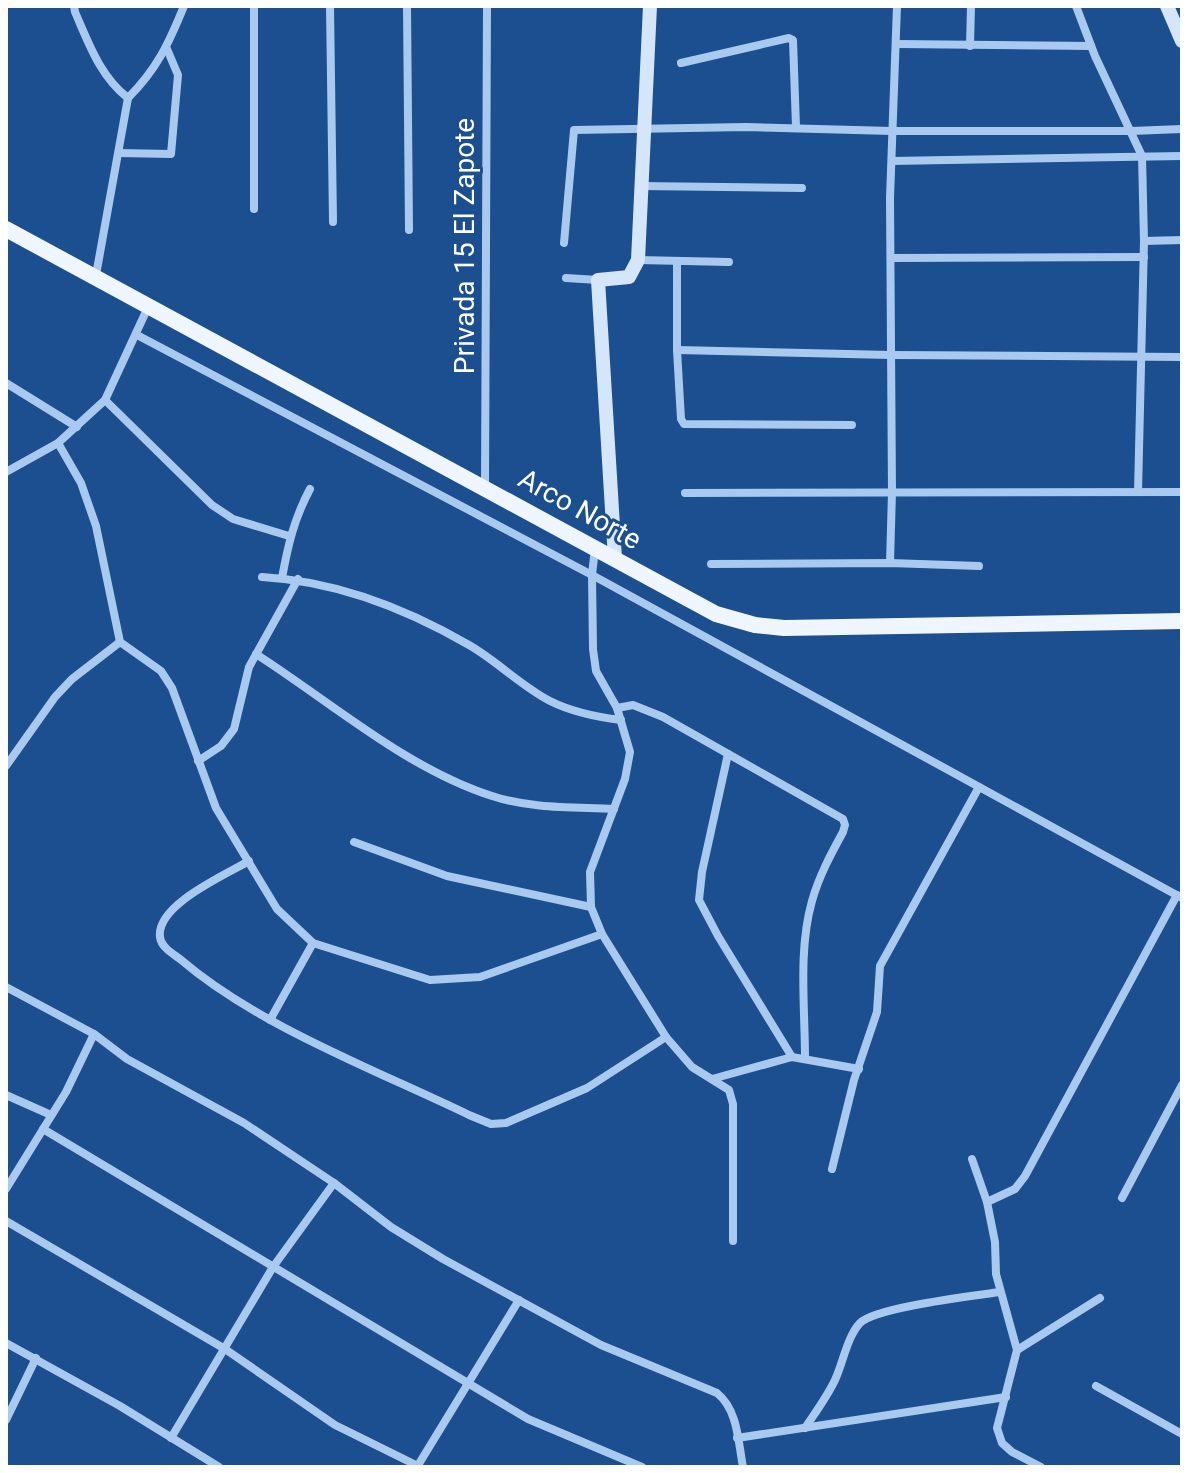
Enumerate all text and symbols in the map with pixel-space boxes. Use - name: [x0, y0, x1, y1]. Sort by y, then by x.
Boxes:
- street label: Privada 15 El Zapote: [448, 118, 481, 374]
- street label: Arco Norte: [513, 462, 647, 556]

